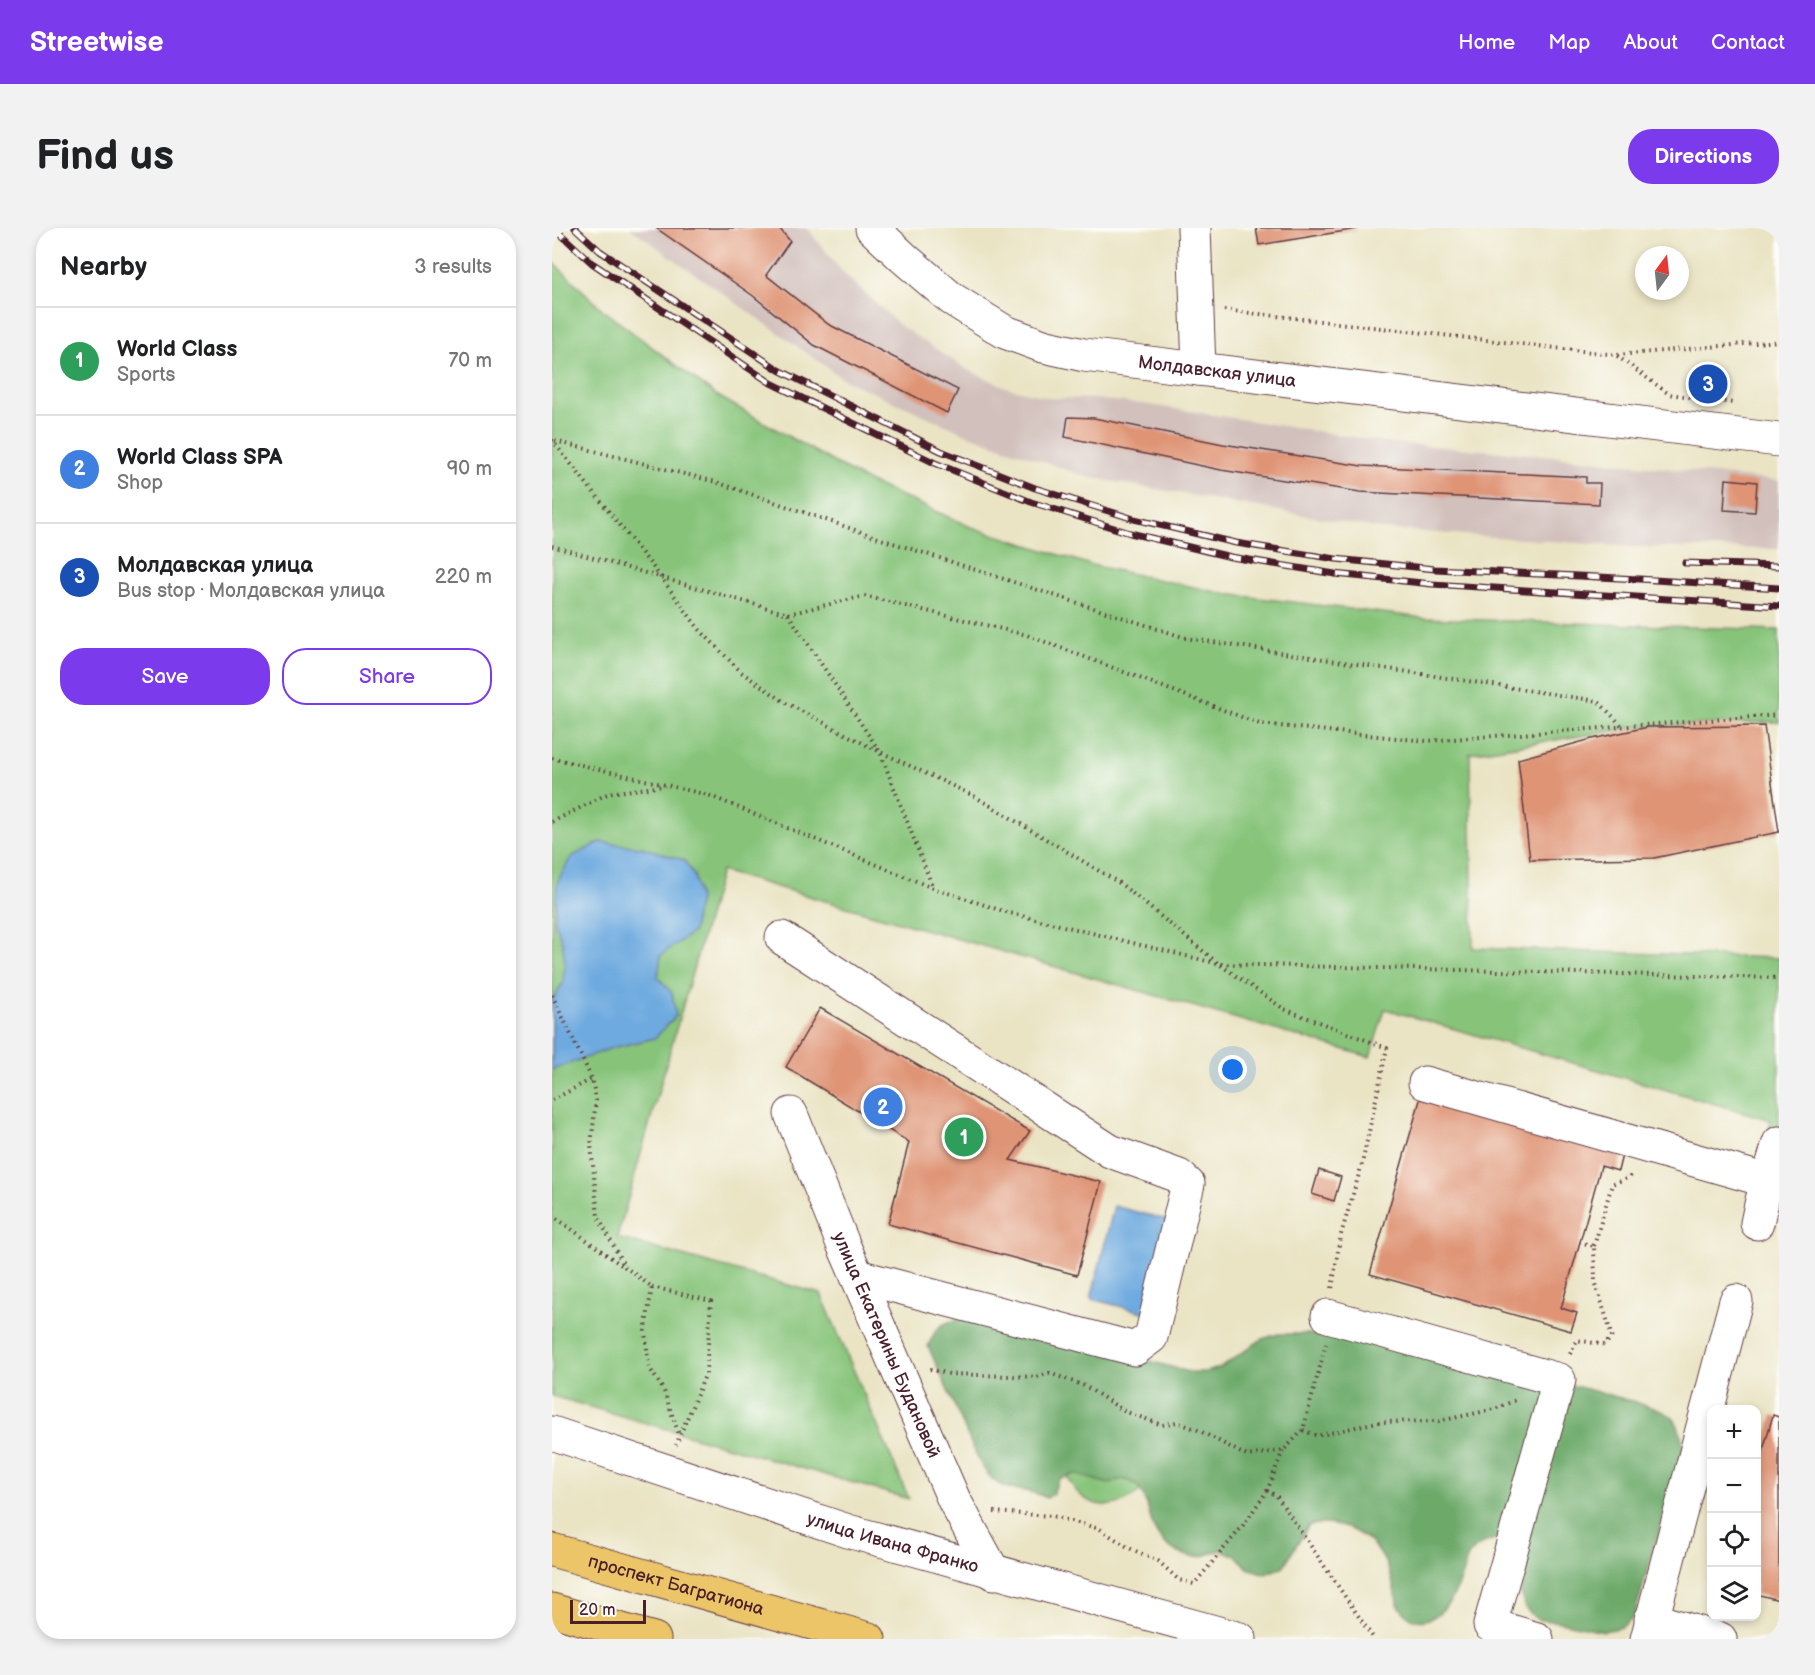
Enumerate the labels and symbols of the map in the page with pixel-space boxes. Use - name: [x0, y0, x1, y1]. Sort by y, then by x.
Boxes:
- north arrow: [1635, 246, 1689, 300]
- street label: Молдавская улица: [1137, 352, 1298, 392]
- pin: 3: [1688, 362, 1728, 406]
- your location: [1218, 1055, 1247, 1084]
- pin: 2: [864, 1084, 902, 1130]
- pin: 1: [944, 1114, 984, 1160]
- street label: улица Екатерины Будановой: [828, 1229, 944, 1461]
- street label: улица Ивана Франко: [804, 1508, 981, 1577]
- street label: проспект Багратиона: [586, 1551, 767, 1620]
- scale bar: [570, 1597, 646, 1624]

